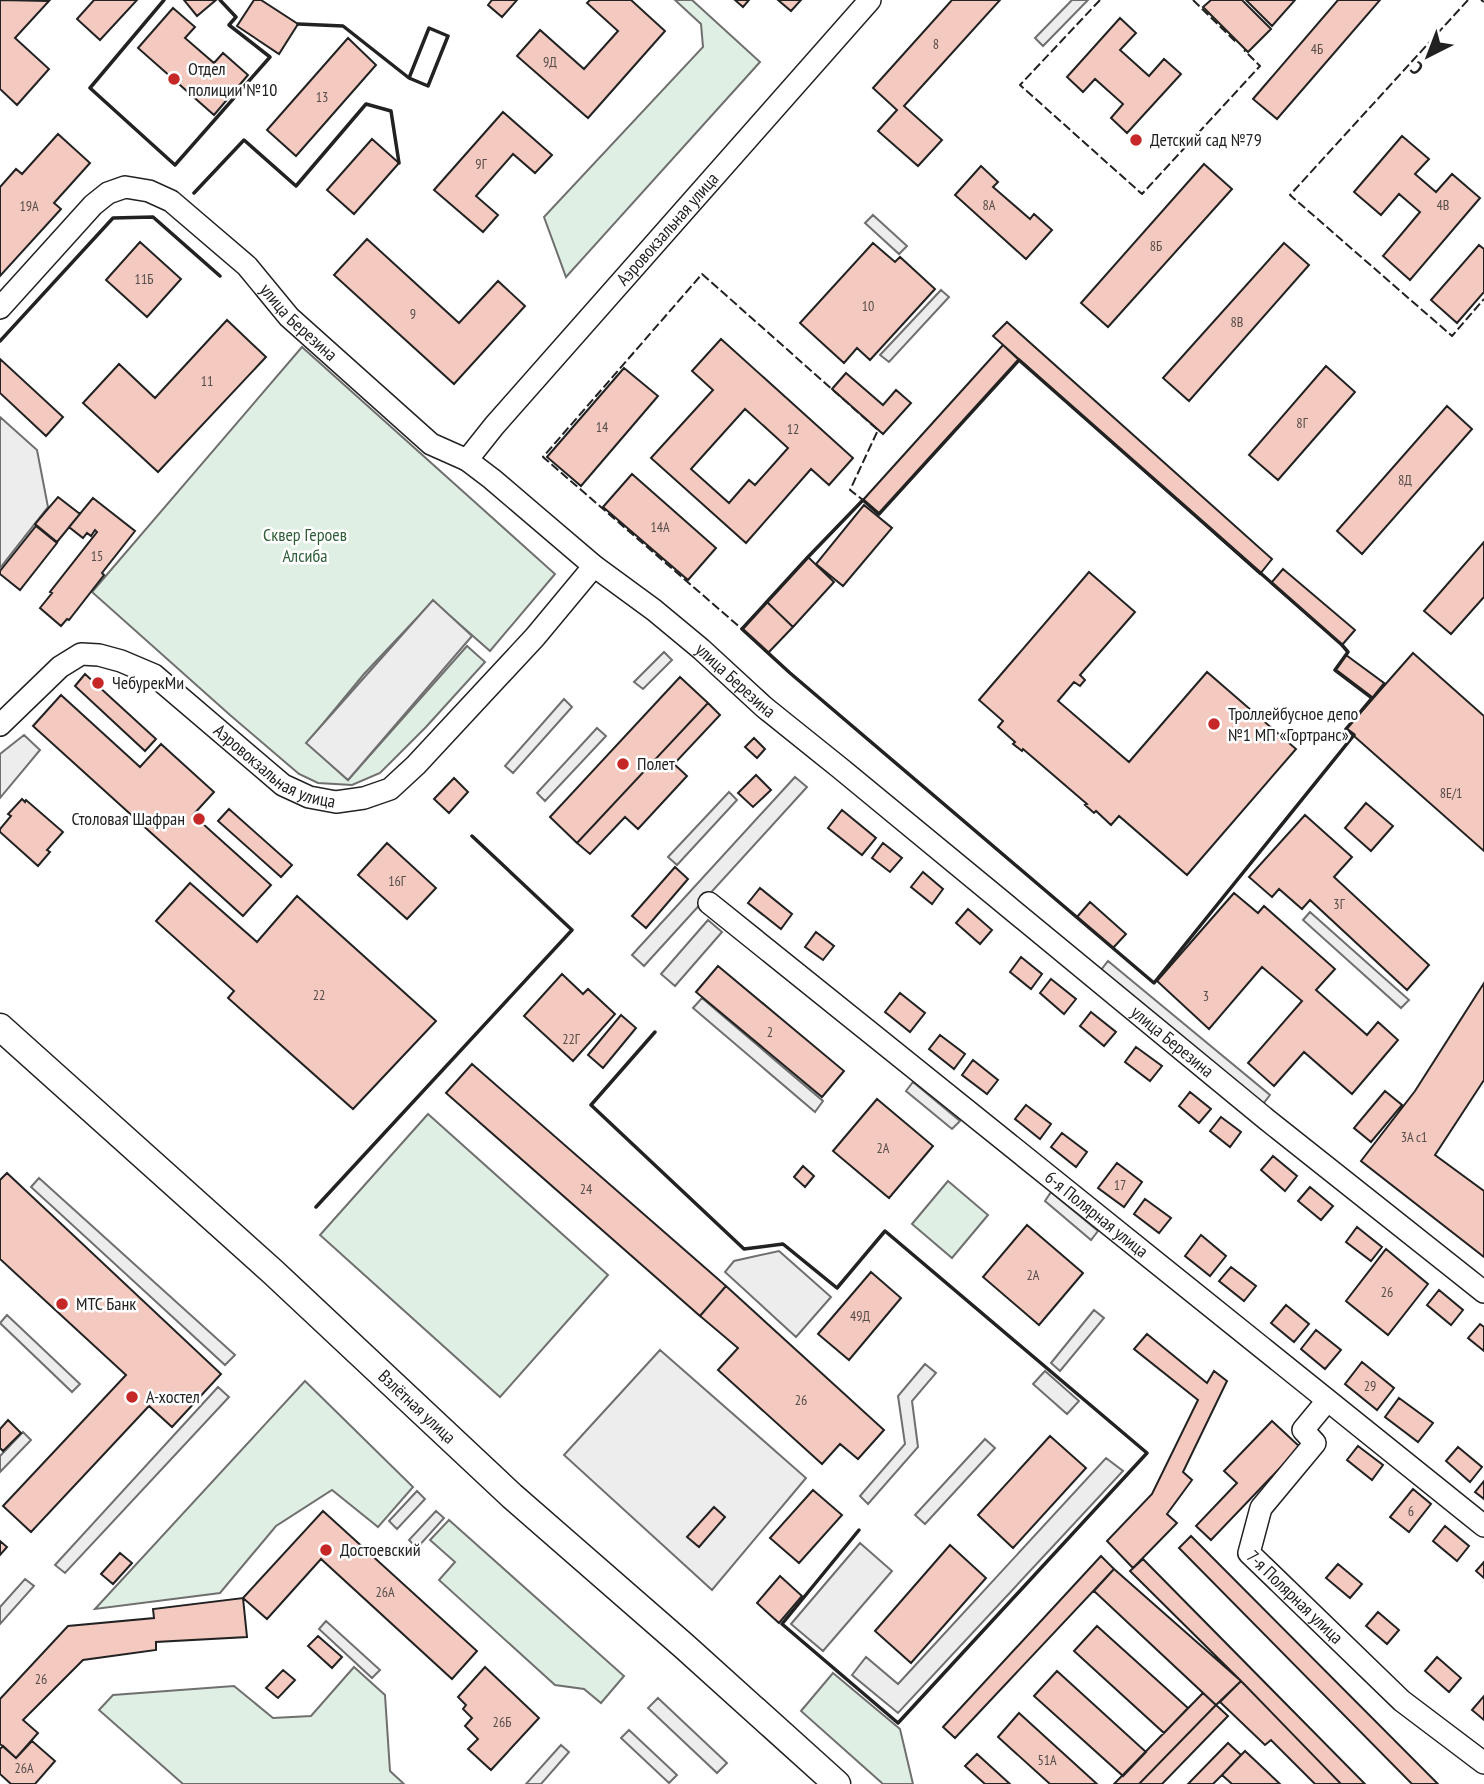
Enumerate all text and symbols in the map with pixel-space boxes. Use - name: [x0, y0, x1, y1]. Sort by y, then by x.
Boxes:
- north arrow: [1393, 21, 1463, 91]
- house number: 8: [933, 35, 939, 53]
- house number: 4Б: [1311, 40, 1323, 58]
- house number: 9Д: [543, 53, 557, 71]
- place label: Отдел полиции №10: [188, 57, 277, 101]
- text: С: [1405, 57, 1428, 80]
- marker: Отдел полиции №10: [166, 71, 182, 87]
- house number: 13: [316, 88, 328, 106]
- place label: Детский сад №79: [1150, 128, 1262, 151]
- marker: Детский сад №79: [1128, 132, 1144, 148]
- house number: 9Г: [475, 155, 488, 173]
- street label: Аэровокзальная улица: [611, 168, 723, 290]
- house number: 8А: [983, 196, 996, 214]
- house number: 4В: [1437, 196, 1449, 214]
- house number: 19А: [19, 197, 39, 215]
- house number: 8Б: [1150, 237, 1162, 255]
- house number: 11Б: [135, 270, 153, 288]
- street label: улица Березина: [255, 279, 342, 366]
- house number: 10: [862, 297, 874, 315]
- house number: 9: [410, 305, 416, 323]
- house number: 8В: [1231, 313, 1243, 331]
- house number: 11: [201, 372, 213, 390]
- house number: 8Г: [1296, 414, 1309, 432]
- house number: 14: [596, 418, 609, 436]
- house number: 12: [787, 420, 799, 438]
- house number: 8Д: [1398, 471, 1412, 489]
- house number: 14А: [650, 518, 670, 536]
- park label: Сквер Героев Алсиба: [263, 523, 347, 567]
- house number: 15: [91, 547, 103, 565]
- street label: улица Березина: [691, 637, 780, 723]
- place label: ЧебурекМи: [112, 671, 184, 694]
- marker: ЧебурекМи: [90, 675, 106, 691]
- place label: Троллейбусное депо №1 МП «Гортранс»: [1228, 702, 1359, 746]
- marker: Троллейбусное депо №1 МП «Гортранс»: [1206, 716, 1222, 732]
- street label: Аэровокзальная улица: [209, 719, 337, 813]
- place label: Полет: [637, 752, 675, 775]
- marker: Полет: [615, 756, 631, 772]
- house number: 8Е/1: [1440, 784, 1462, 802]
- place label: Столовая Шафран: [71, 807, 185, 830]
- marker: Столовая Шафран: [191, 811, 207, 827]
- house number: 16Г: [388, 872, 407, 890]
- house number: 3Г: [1333, 895, 1346, 913]
- house number: 22: [313, 986, 325, 1004]
- house number: 3: [1203, 987, 1209, 1005]
- street label: улица Березина: [1126, 1000, 1219, 1082]
- house number: 2: [767, 1023, 773, 1041]
- house number: 22Г: [562, 1030, 581, 1048]
- house number: 3А с1: [1401, 1128, 1427, 1146]
- house number: 2А: [877, 1139, 890, 1157]
- street label: 6-я Полярная улица: [1040, 1165, 1153, 1263]
- house number: 17: [1114, 1176, 1126, 1194]
- house number: 24: [580, 1180, 593, 1198]
- house number: 2А: [1027, 1266, 1040, 1284]
- house number: 26: [1381, 1283, 1393, 1301]
- place label: МТС Банк: [76, 1292, 136, 1315]
- marker: МТС Банк: [54, 1296, 70, 1312]
- house number: 49Д: [850, 1307, 870, 1325]
- street label: Взлётная улица: [374, 1365, 461, 1448]
- house number: 29: [1364, 1377, 1376, 1395]
- place label: А-хостел: [146, 1385, 200, 1408]
- marker: А-хостел: [124, 1389, 140, 1405]
- house number: 26: [795, 1391, 807, 1409]
- house number: 6: [1408, 1502, 1414, 1520]
- place label: Достоевский: [340, 1538, 421, 1561]
- marker: Достоевский: [318, 1542, 334, 1558]
- street label: 7-я Полярная улица: [1242, 1545, 1348, 1649]
- house number: 26А: [375, 1583, 395, 1601]
- house number: 26: [35, 1670, 47, 1688]
- house number: 26Б: [493, 1713, 511, 1731]
- house number: 51А: [1037, 1751, 1057, 1769]
- house number: 26А: [14, 1759, 34, 1777]

